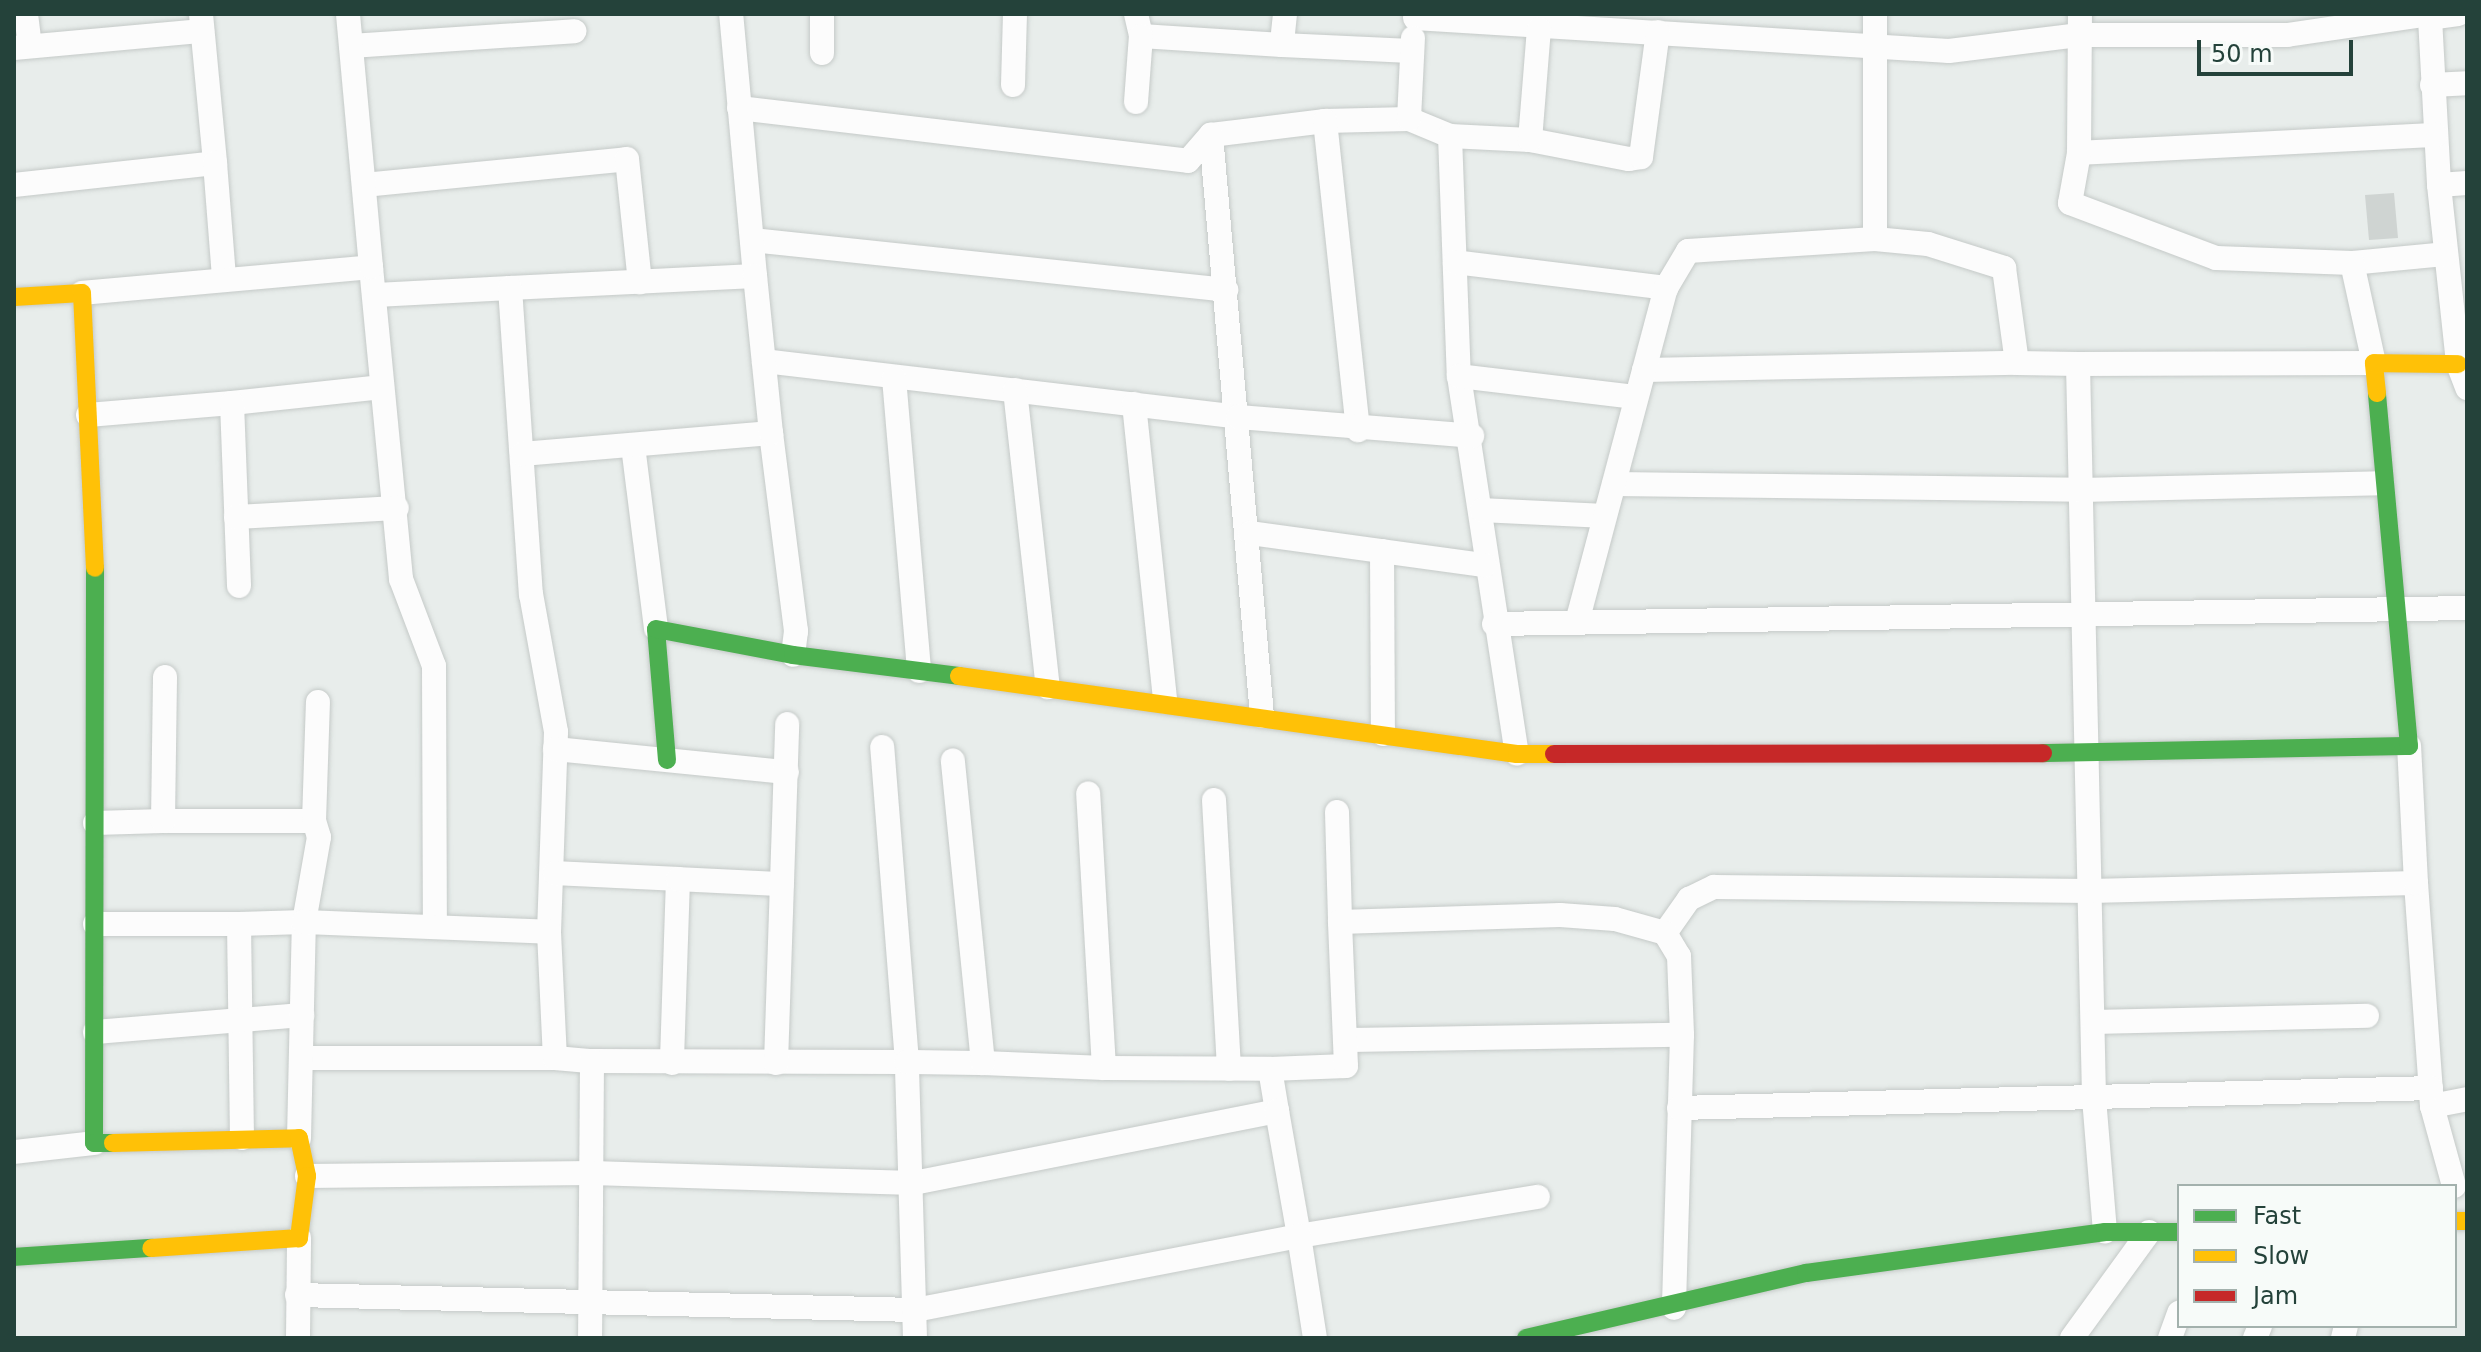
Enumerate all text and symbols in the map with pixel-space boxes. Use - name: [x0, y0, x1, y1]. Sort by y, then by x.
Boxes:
- scale bar: [2201, 24, 2357, 74]
- text: 50 m: [2211, 40, 2273, 68]
- legend: [2177, 1184, 2457, 1328]
- text: Fast: [2253, 1202, 2301, 1230]
- text: Slow: [2253, 1242, 2309, 1270]
- text: Jam: [2253, 1282, 2298, 1310]

